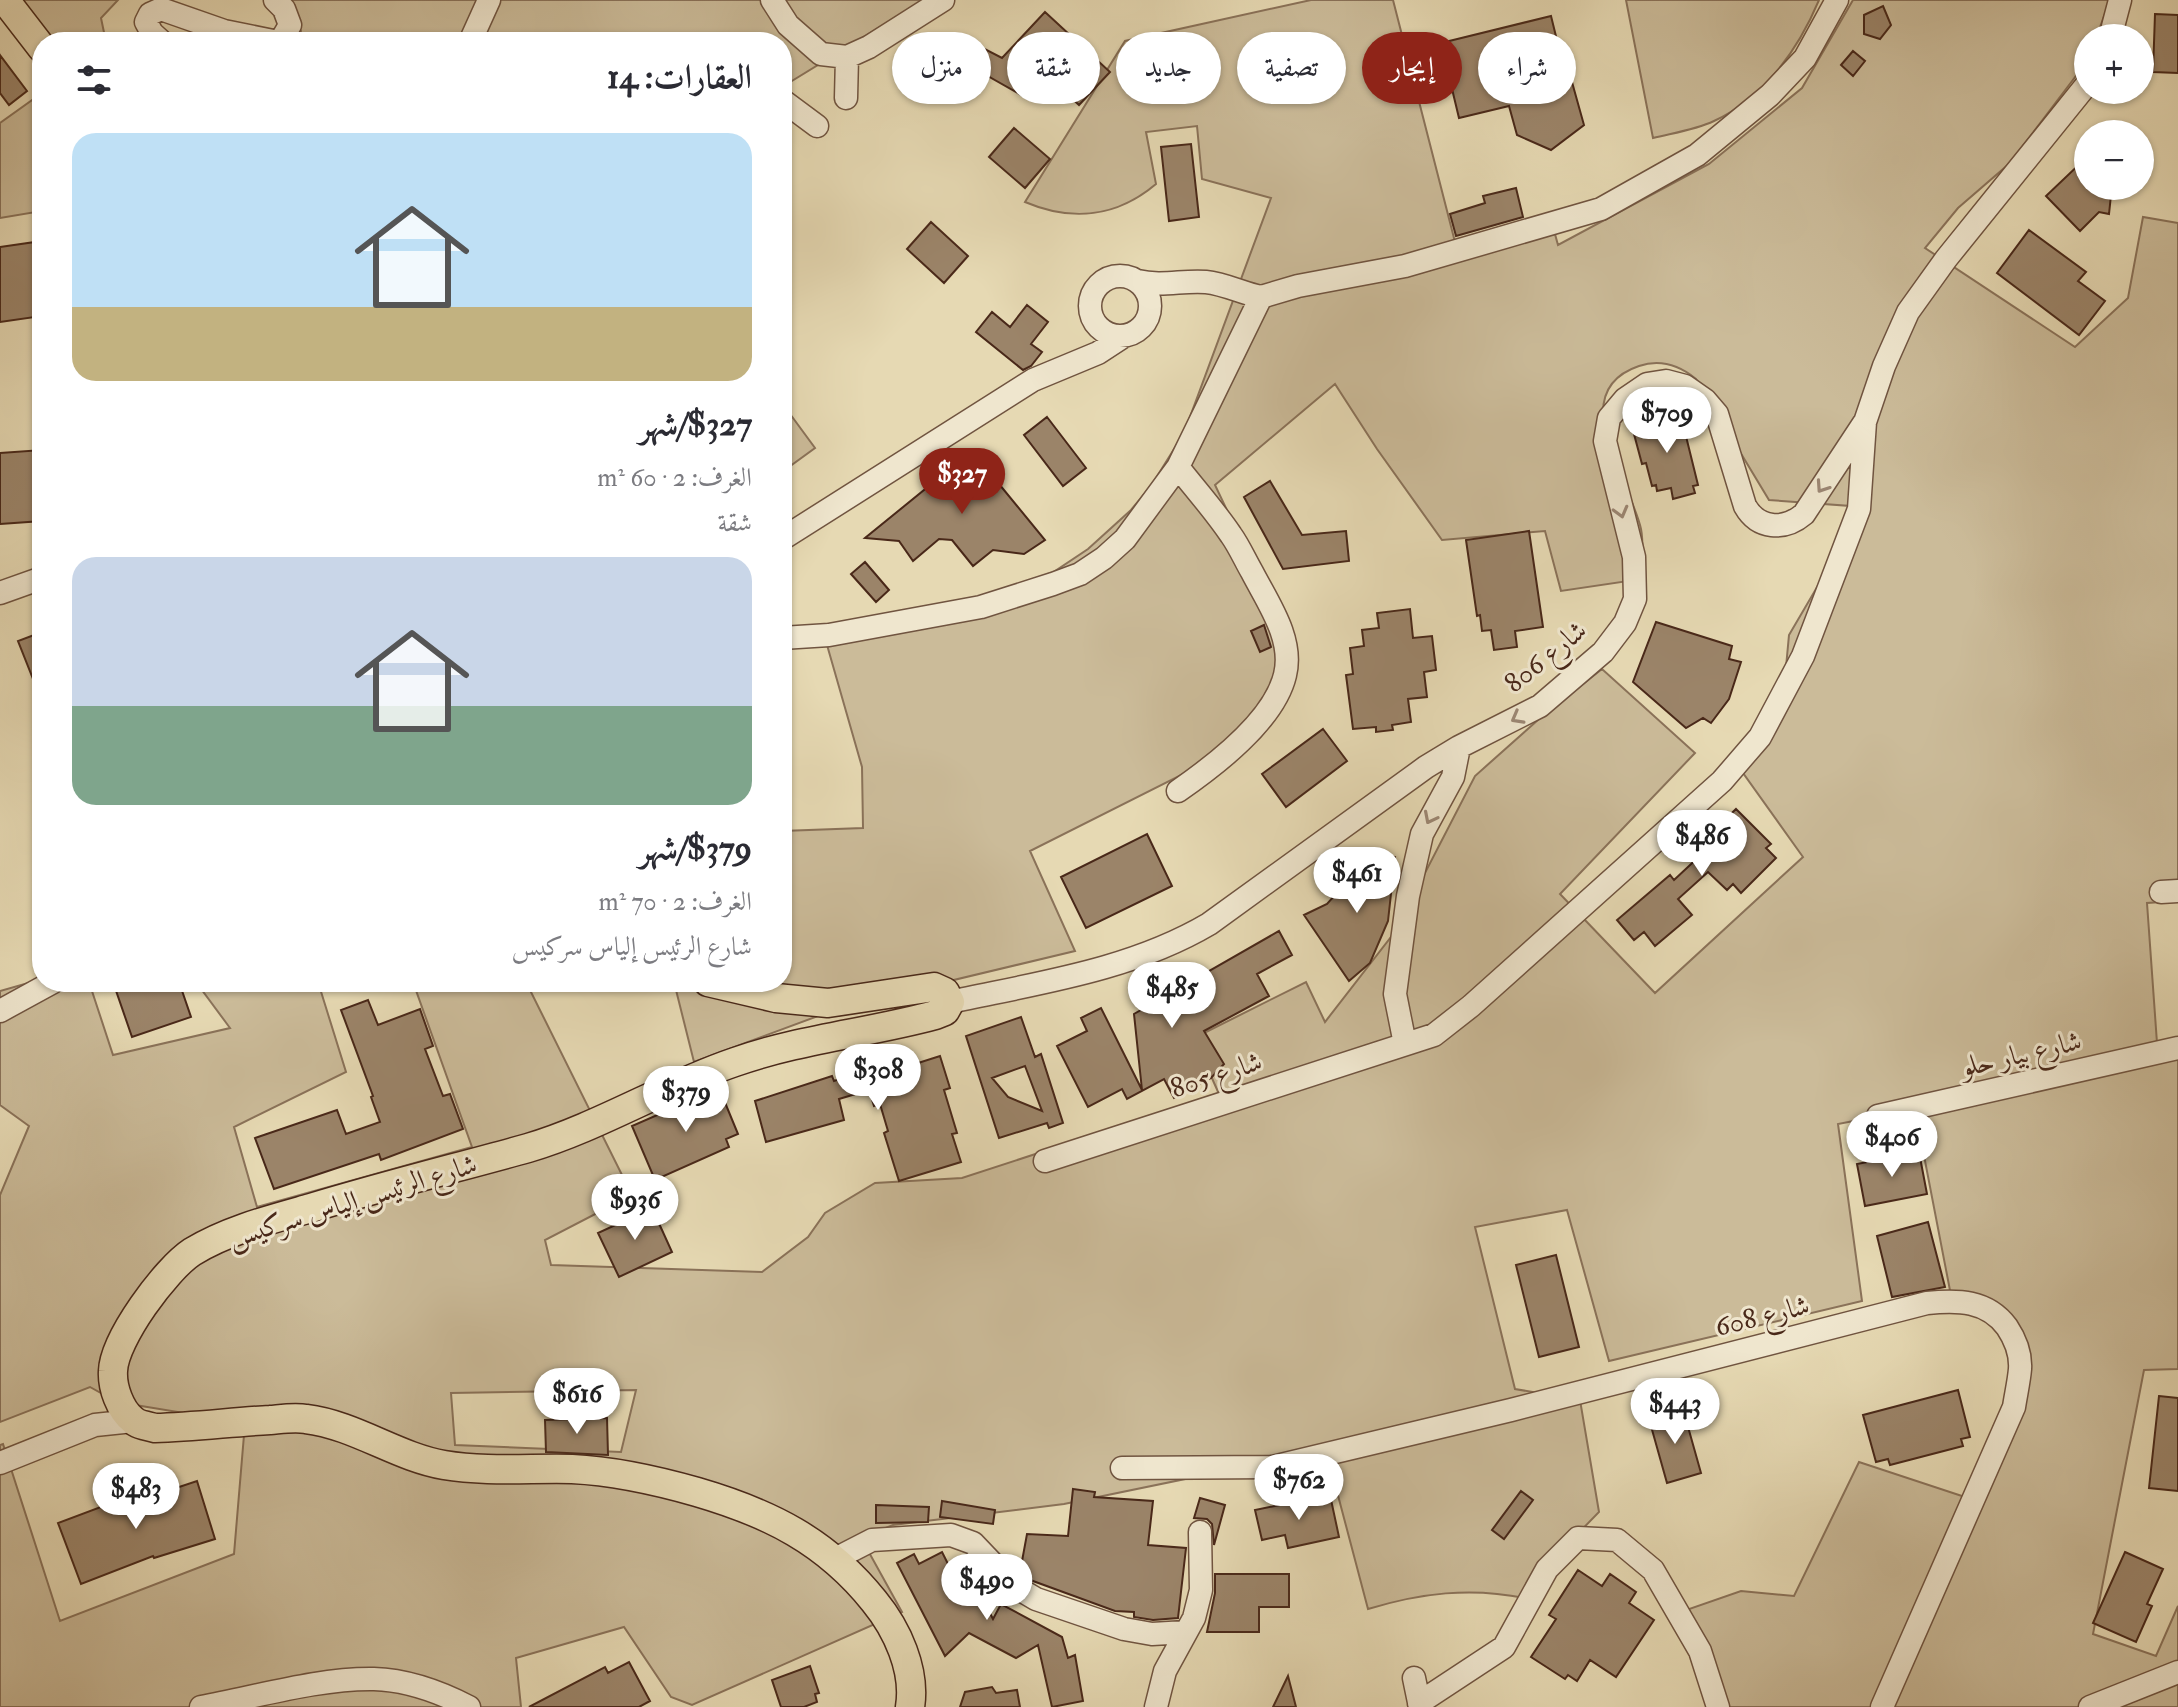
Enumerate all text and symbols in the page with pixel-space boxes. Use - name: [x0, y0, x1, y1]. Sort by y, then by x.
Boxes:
- map controls: [2074, 24, 2154, 200]
- button: +: [2074, 24, 2154, 104]
- chip: منزل: [892, 32, 991, 104]
- chip: شقة: [1007, 32, 1100, 104]
- chip: جديد: [1116, 32, 1221, 104]
- chip: تصفية: [1237, 32, 1346, 104]
- chip: إيجار: [1362, 32, 1462, 104]
- chip: شراء: [1478, 32, 1576, 104]
- text: العقارات: 14: [607, 56, 752, 99]
- icon: filters: [72, 58, 116, 102]
- button: −: [2074, 120, 2154, 200]
- icon: home: [340, 185, 484, 329]
- pin: $709: [1620, 387, 1714, 455]
- text: $709: [1640, 397, 1694, 429]
- text: $327/شهر: [639, 403, 752, 446]
- pin: $327: [915, 448, 1009, 516]
- text: $327: [937, 458, 987, 490]
- text: الغرف: 2 · 60 m²: [597, 462, 752, 494]
- one-way arrow: [1816, 478, 1831, 492]
- one-way arrow: [1612, 505, 1629, 519]
- text: شقة: [718, 507, 752, 539]
- icon: home: [340, 609, 484, 753]
- street label: شارع 806: [1498, 613, 1597, 705]
- one-way arrow: [1511, 709, 1525, 724]
- one-way arrow: [1424, 810, 1439, 824]
- pin: $486: [1655, 810, 1749, 878]
- text: $486: [1675, 820, 1729, 852]
- text: $379/شهر: [639, 827, 752, 870]
- pin: $461: [1310, 847, 1404, 915]
- text: $461: [1331, 857, 1383, 889]
- text: الغرف: 2 · 70 m²: [599, 886, 752, 918]
- text: شارع الرئيس إلياس سركيس: [512, 931, 752, 963]
- pin: $485: [1125, 962, 1219, 1030]
- text: $485: [1146, 972, 1198, 1004]
- street label: شارع بيار حلو: [1955, 1024, 2086, 1091]
- pin: $308: [831, 1044, 925, 1112]
- street label: شارع 805: [1166, 1044, 1268, 1111]
- text: $308: [853, 1054, 903, 1086]
- pin: $379: [639, 1066, 733, 1134]
- text: $379: [661, 1076, 711, 1108]
- pin: $406: [1845, 1111, 1939, 1179]
- text: $406: [1864, 1121, 1920, 1153]
- street label: شارع الرئيس إلياس سركيس: [224, 1147, 483, 1261]
- pin: $936: [588, 1174, 682, 1242]
- text: $936: [609, 1184, 661, 1216]
- street label: شارع 608: [1711, 1288, 1814, 1350]
- pin: $616: [530, 1368, 624, 1436]
- text: $616: [552, 1378, 602, 1410]
- pin: $443: [1628, 1378, 1722, 1446]
- text: $443: [1649, 1388, 1701, 1420]
- pin: $762: [1252, 1454, 1346, 1522]
- pin: $483: [89, 1463, 183, 1531]
- text: $762: [1273, 1464, 1325, 1496]
- text: $483: [111, 1473, 161, 1505]
- pin: $490: [940, 1554, 1034, 1622]
- text: $490: [959, 1564, 1015, 1596]

